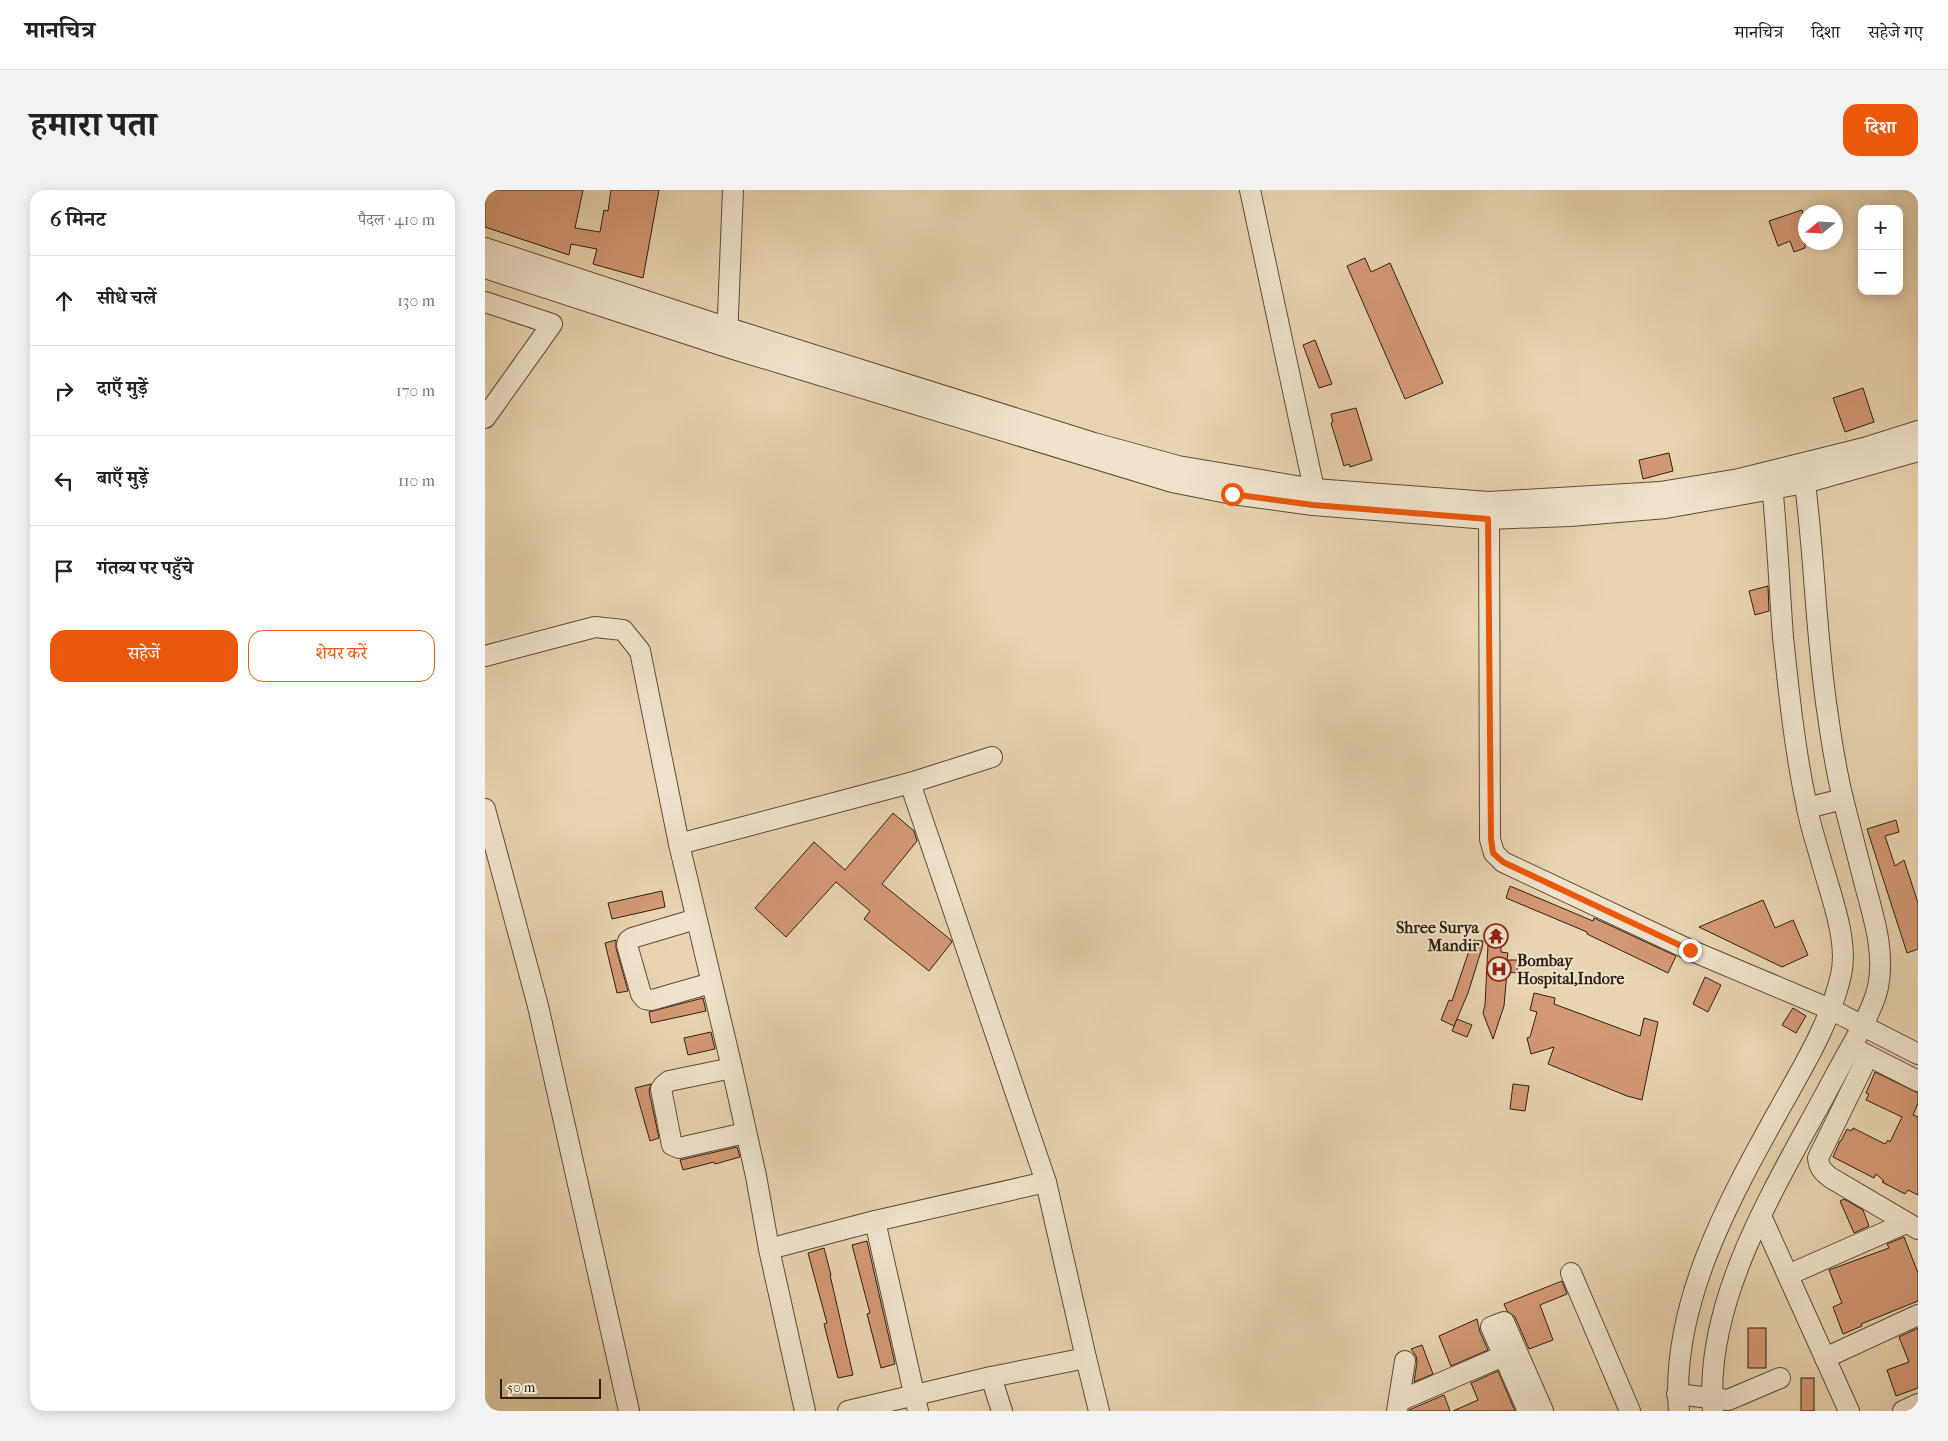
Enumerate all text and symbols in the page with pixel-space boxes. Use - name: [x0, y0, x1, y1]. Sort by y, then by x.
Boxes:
- text: मानचित्र: [25, 16, 95, 44]
- text: मानचित्र: [1735, 22, 1783, 43]
- text: दिशा: [1811, 22, 1840, 43]
- text: सहेजे गए: [1868, 22, 1923, 43]
- text: हमारा पता: [30, 104, 157, 145]
- button: दिशा: [1843, 104, 1918, 156]
- north arrow: [1798, 205, 1843, 250]
- map controls: [1858, 205, 1903, 295]
- button: +: [1858, 205, 1903, 250]
- text: 6 मिनट: [50, 207, 106, 231]
- text: पैदल · 410 m: [358, 210, 435, 229]
- button: −: [1858, 250, 1903, 295]
- icon: ahead: [50, 287, 78, 315]
- text: सीधे चलें: [97, 287, 156, 309]
- text: 130 m: [397, 291, 435, 310]
- icon: right: [50, 377, 78, 405]
- text: दाएँ मुड़ें: [97, 377, 148, 399]
- text: 170 m: [396, 381, 435, 400]
- icon: left: [50, 467, 78, 495]
- text: बाएँ मुड़ें: [97, 467, 148, 489]
- text: 110 m: [398, 471, 435, 490]
- route start: [1221, 483, 1244, 506]
- icon: arrive: [50, 557, 78, 585]
- text: गंतव्य पर पहुँचे: [97, 557, 193, 579]
- button: सहेजें: [50, 630, 238, 682]
- button: शेयर करें: [248, 630, 435, 682]
- place label: Shree Surya Mandir: [1396, 918, 1480, 955]
- temple icon: Shree Surya Mandir: [1483, 923, 1509, 949]
- route end: [1679, 939, 1702, 962]
- place label: Bombay Hospital,Indore: [1517, 951, 1624, 989]
- hospital icon: Bombay Hospital,Indore: [1486, 956, 1512, 982]
- scale bar: [500, 1376, 601, 1399]
- text: 50 m: [507, 1379, 535, 1396]

